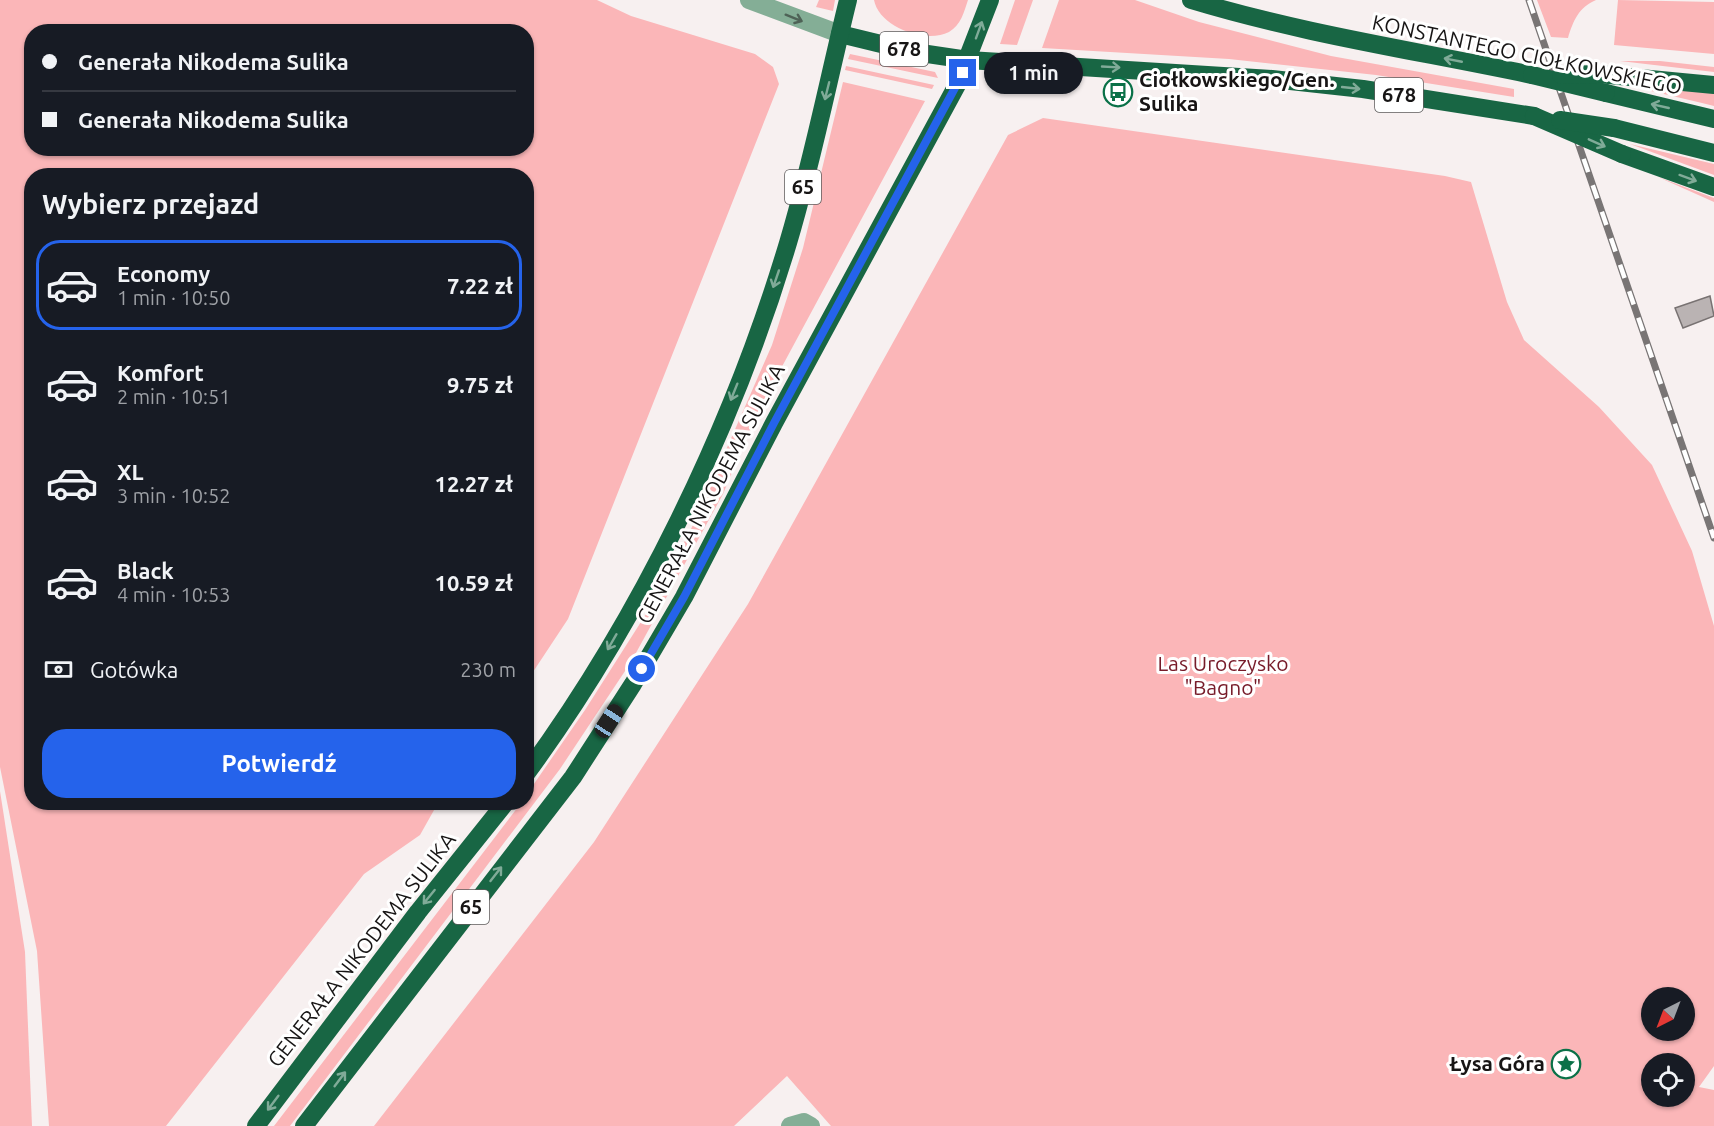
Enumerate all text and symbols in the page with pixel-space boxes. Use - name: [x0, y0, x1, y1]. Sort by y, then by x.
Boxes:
- street label: KONSTANTEGO CIOŁKOWSKIEGO: [1370, 9, 1684, 99]
- one-way arrow: [784, 13, 803, 24]
- one-way arrow: [975, 21, 986, 40]
- road number: 678: [880, 32, 928, 66]
- text: Generała Nikodema Sulika: [78, 49, 349, 74]
- callout: 1 min: [984, 52, 1083, 94]
- one-way arrow: [1443, 54, 1463, 65]
- route end: [949, 59, 976, 86]
- text: 1 min: [1008, 61, 1059, 84]
- one-way arrow: [1100, 62, 1120, 73]
- place label: Ciołkowskiego/Gen. Sulika: [1139, 67, 1335, 115]
- bus stop icon: Ciołkowskiego/Gen. Sulika: [1102, 76, 1134, 108]
- road number: 678: [1375, 78, 1423, 112]
- one-way arrow: [820, 82, 832, 101]
- one-way arrow: [1341, 83, 1361, 94]
- one-way arrow: [1651, 99, 1670, 111]
- text: Generała Nikodema Sulika: [78, 107, 349, 132]
- one-way arrow: [1588, 138, 1606, 150]
- road number: 65: [785, 170, 821, 204]
- one-way arrow: [1678, 173, 1697, 184]
- text: Wybierz przejazd: [42, 189, 259, 219]
- icon: car: [45, 258, 99, 312]
- text: Economy: [117, 261, 210, 286]
- one-way arrow: [769, 270, 780, 288]
- text: 7.22 zł: [447, 273, 513, 298]
- text: 1 min · 10:50: [117, 286, 231, 309]
- icon: car: [45, 357, 99, 411]
- street label: GENERAŁA NIKODEMA SULIKA: [631, 359, 789, 627]
- text: Komfort: [117, 360, 204, 385]
- text: 9.75 zł: [447, 372, 513, 397]
- one-way arrow: [728, 382, 739, 400]
- text: 2 min · 10:51: [117, 385, 231, 408]
- icon: car: [45, 456, 99, 510]
- text: XL: [117, 459, 144, 484]
- text: 12.27 zł: [434, 471, 513, 496]
- text: 3 min · 10:52: [117, 484, 231, 507]
- icon: car: [45, 555, 99, 609]
- text: Black: [117, 558, 174, 583]
- text: 10.59 zł: [434, 570, 513, 595]
- text: 4 min · 10:53: [117, 583, 231, 606]
- one-way arrow: [605, 633, 617, 650]
- park label: Las Uroczysko "Bagno": [1157, 651, 1289, 699]
- icon: cash: [42, 653, 75, 686]
- route start: [628, 655, 655, 682]
- text: Gotówka: [90, 657, 178, 682]
- text: 230 m: [460, 658, 516, 681]
- car: [592, 701, 626, 741]
- button: Potwierdź: [42, 729, 516, 798]
- street label: GENERAŁA NIKODEMA SULIKA: [262, 827, 460, 1071]
- one-way arrow: [490, 866, 503, 882]
- one-way arrow: [423, 889, 436, 905]
- road number: 65: [453, 890, 489, 924]
- north arrow: [1641, 987, 1695, 1041]
- map controls: [1641, 987, 1695, 1107]
- place icon: Łysa Góra: [1550, 1048, 1582, 1080]
- place label: Łysa Góra: [1449, 1051, 1545, 1075]
- button: locate: [1641, 1053, 1695, 1107]
- one-way arrow: [334, 1072, 346, 1088]
- one-way arrow: [267, 1094, 280, 1110]

